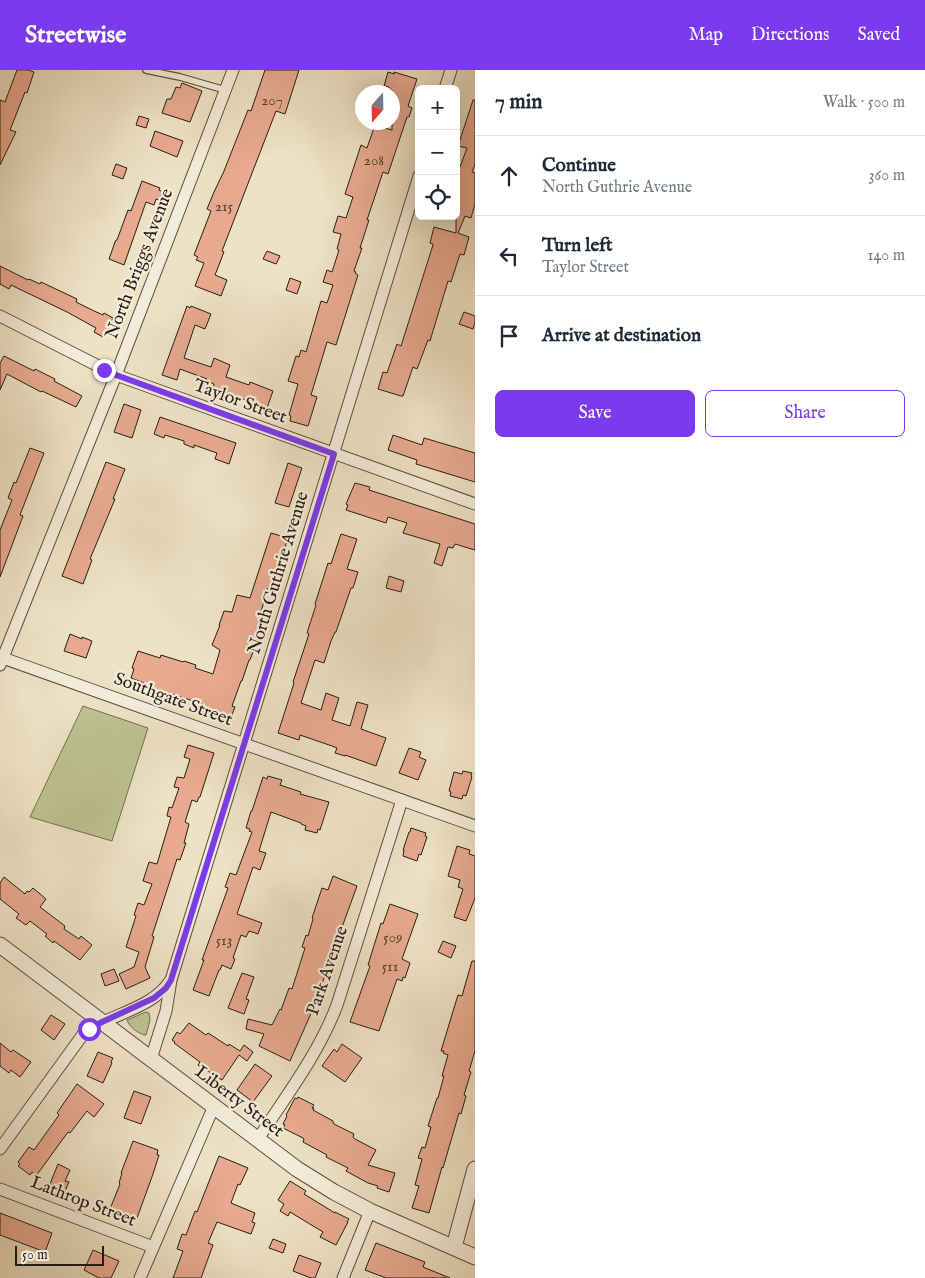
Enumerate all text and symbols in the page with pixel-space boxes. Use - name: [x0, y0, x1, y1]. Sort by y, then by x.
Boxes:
- text: Streetwise: [25, 20, 126, 51]
- text: Map: [689, 24, 723, 47]
- text: Directions: [751, 24, 829, 47]
- text: Saved: [857, 24, 900, 47]
- north arrow: [355, 85, 400, 130]
- map controls: [415, 85, 460, 220]
- button: +: [415, 85, 460, 130]
- text: 7 min: [495, 89, 542, 116]
- house number: 207: [261, 91, 283, 110]
- text: Walk · 500 m: [823, 93, 905, 113]
- button: −: [415, 130, 460, 175]
- house number: 208: [364, 151, 384, 170]
- text: Continue: [542, 154, 616, 178]
- icon: ahead: [495, 162, 523, 190]
- text: 360 m: [869, 166, 905, 186]
- button: locate: [415, 175, 460, 220]
- text: North Guthrie Avenue: [542, 178, 692, 198]
- street label: North Briggs Avenue: [101, 186, 179, 342]
- house number: 215: [215, 197, 234, 216]
- text: Turn left: [542, 234, 613, 258]
- icon: left: [495, 242, 523, 270]
- text: 140 m: [867, 246, 905, 266]
- text: Taylor Street: [542, 258, 629, 278]
- icon: arrive: [495, 322, 523, 350]
- text: Arrive at destination: [542, 324, 701, 348]
- route end: [93, 359, 116, 382]
- street label: Taylor Street: [190, 374, 290, 430]
- button: Save: [495, 390, 695, 437]
- button: Share: [705, 390, 905, 437]
- street label: North Guthrie Avenue: [243, 489, 315, 657]
- street label: Southgate Street: [111, 668, 235, 732]
- street label: Park Avenue: [302, 923, 354, 1019]
- house number: 509: [383, 928, 403, 947]
- house number: 513: [216, 931, 232, 950]
- house number: 511: [382, 957, 398, 976]
- route start: [78, 1018, 101, 1041]
- street label: Liberty Street: [190, 1061, 288, 1143]
- street label: Lathrop Street: [27, 1171, 139, 1233]
- scale bar: [15, 1243, 104, 1266]
- text: 50 m: [22, 1246, 48, 1264]

